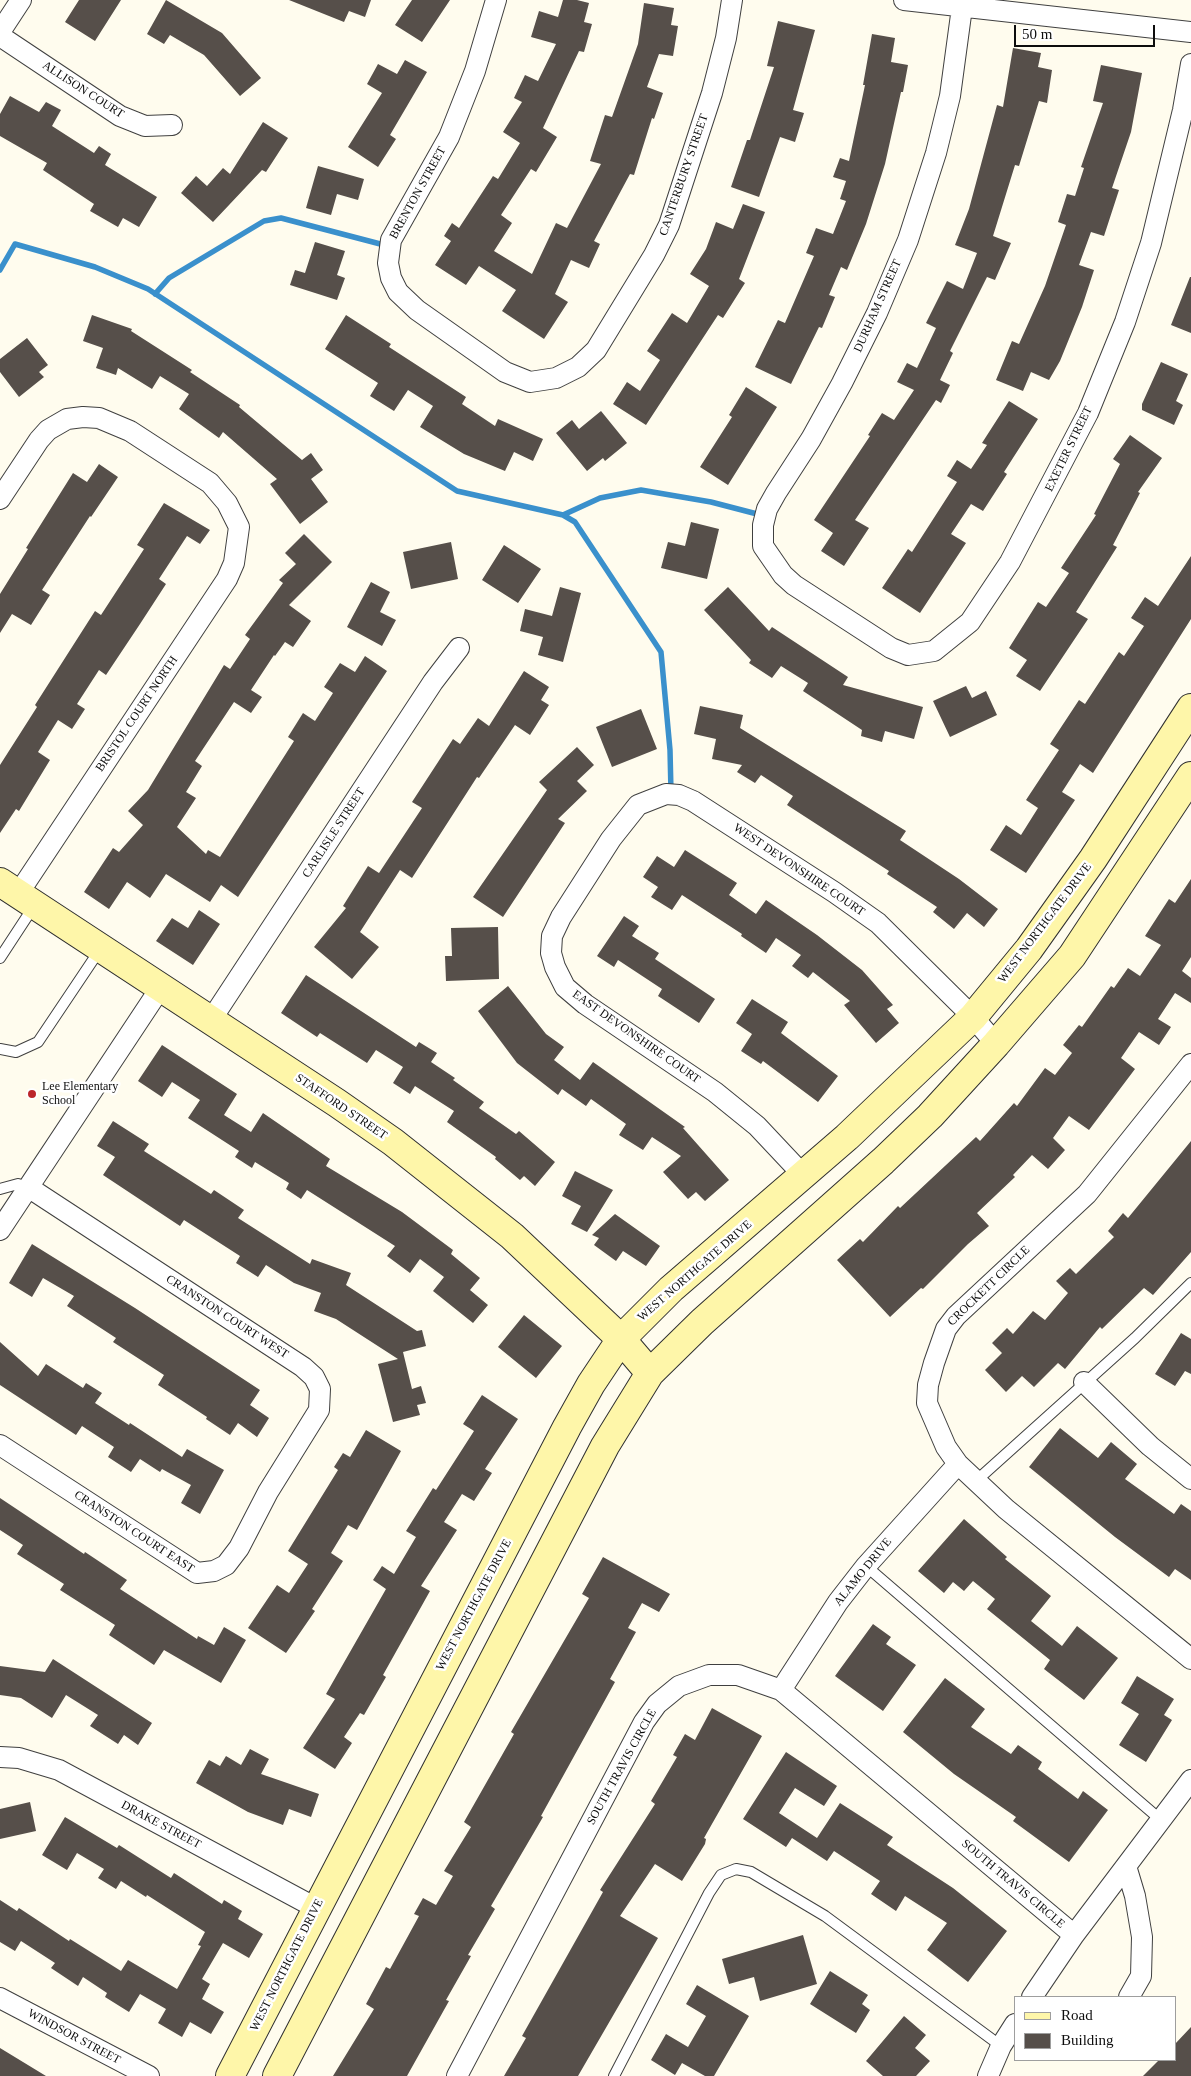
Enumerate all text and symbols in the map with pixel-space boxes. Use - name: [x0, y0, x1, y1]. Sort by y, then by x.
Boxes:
- scale bar: [1016, 15, 1157, 47]
- text: 50 m: [1022, 26, 1052, 42]
- street label: ALLISON COURT: [40, 58, 126, 122]
- street label: CANTERBURY STREET: [656, 112, 712, 238]
- street label: BRENTON STREET: [387, 144, 449, 242]
- street label: DURHAM STREET: [851, 257, 905, 355]
- street label: EXETER STREET: [1042, 404, 1096, 494]
- street label: BRISTOL COURT NORTH: [93, 653, 181, 775]
- street label: CARLISLE STREET: [300, 785, 368, 881]
- street label: WEST DEVONSHIRE COURT: [731, 821, 867, 919]
- street label: WEST NORTHGATE DRIVE: [995, 860, 1095, 986]
- street label: EAST DEVONSHIRE COURT: [569, 987, 703, 1087]
- street label: STAFFORD STREET: [292, 1071, 390, 1143]
- place label: Lee Elementary School: [42, 1080, 118, 1108]
- marker: Lee Elementary School: [26, 1088, 38, 1100]
- street label: WEST NORTHGATE DRIVE: [635, 1217, 755, 1325]
- street label: CROCKETT CIRCLE: [945, 1243, 1033, 1329]
- street label: CRANSTON COURT WEST: [163, 1272, 291, 1362]
- street label: CRANSTON COURT EAST: [71, 1488, 197, 1576]
- street label: ALAMO DRIVE: [831, 1535, 895, 1609]
- street label: WEST NORTHGATE DRIVE: [433, 1537, 515, 1673]
- street label: SOUTH TRAVIS CIRCLE: [584, 1706, 660, 1828]
- street label: DRAKE STREET: [119, 1798, 203, 1852]
- street label: SOUTH TRAVIS CIRCLE: [958, 1837, 1068, 1931]
- street label: WEST NORTHGATE DRIVE: [247, 1896, 327, 2034]
- legend: [1014, 1996, 1176, 2061]
- street label: WINDSOR STREET: [25, 2006, 123, 2068]
- text: Road: [1061, 2007, 1093, 2023]
- text: Building: [1061, 2032, 1114, 2048]

